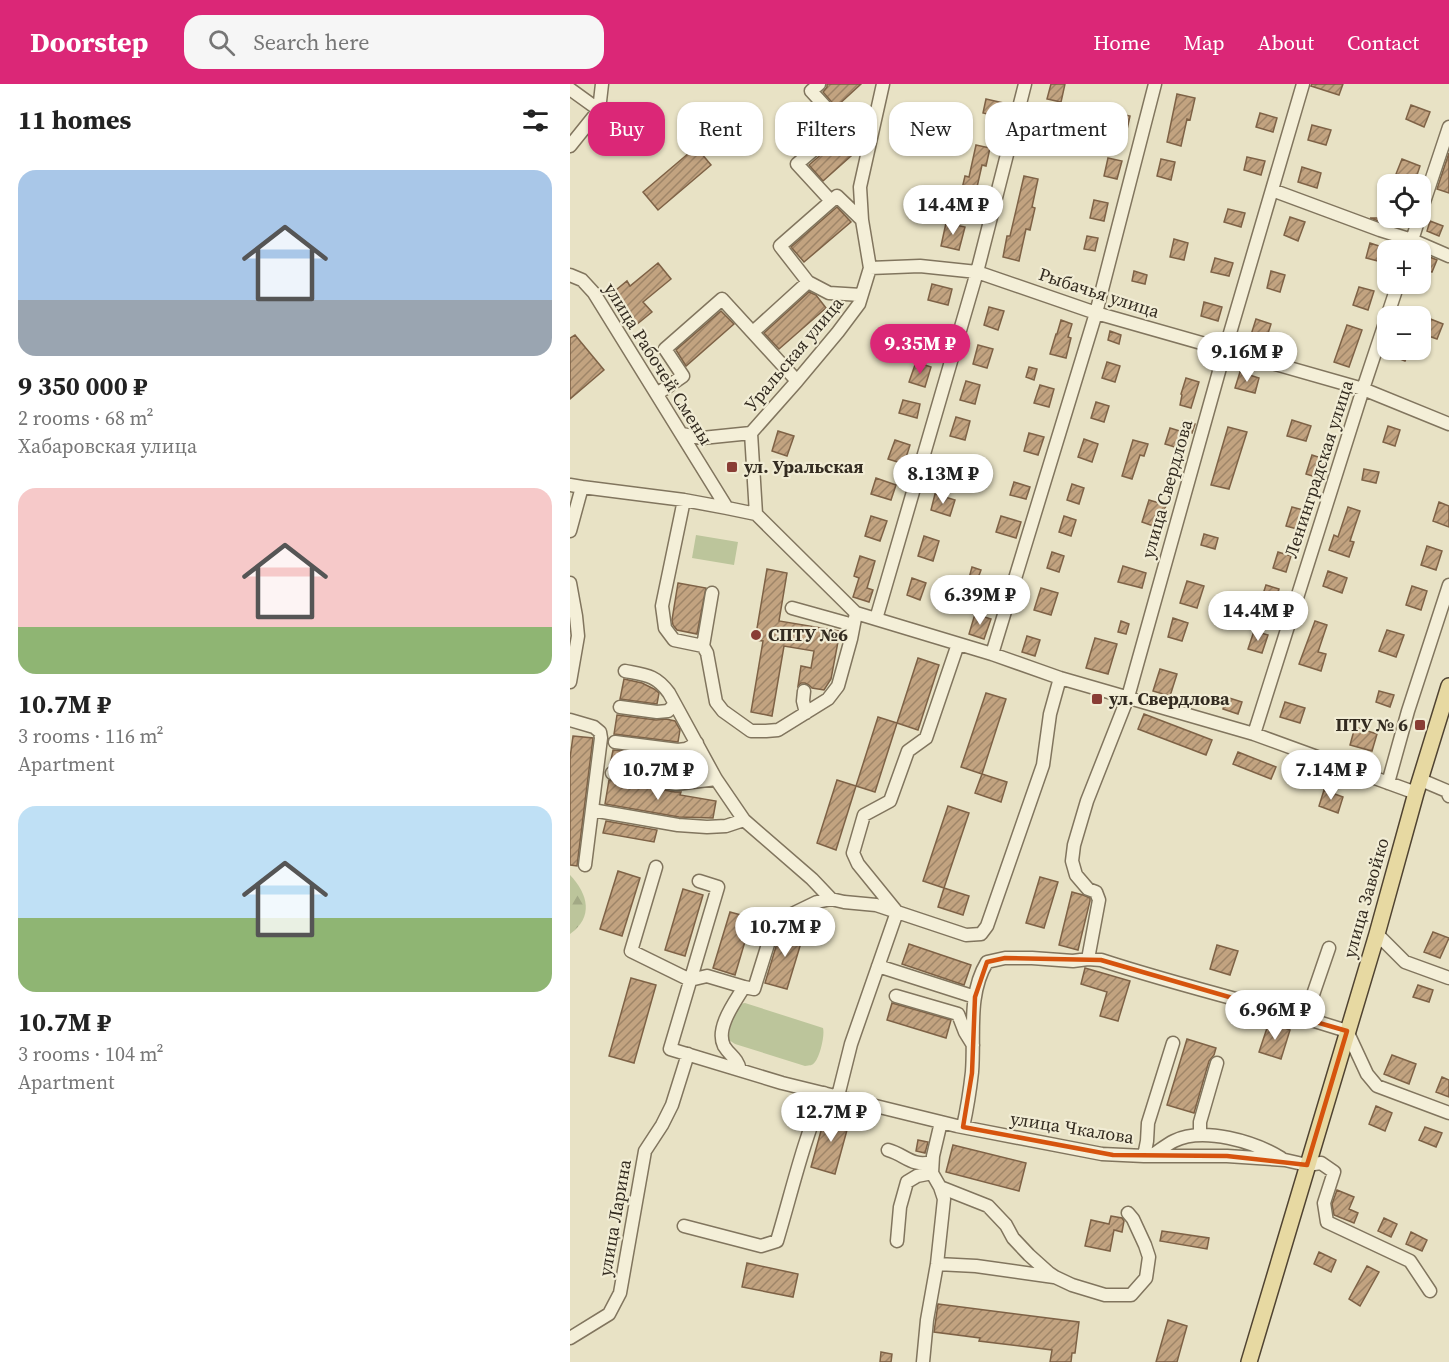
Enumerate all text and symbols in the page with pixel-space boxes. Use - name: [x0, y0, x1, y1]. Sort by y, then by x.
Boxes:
- search box: [184, 15, 604, 69]
- text: Doorstep: [30, 23, 148, 61]
- icon: search: [205, 26, 238, 59]
- text: Search here: [253, 27, 369, 57]
- text: Home: [1093, 28, 1151, 57]
- text: Map: [1184, 28, 1225, 57]
- text: About: [1258, 28, 1314, 57]
- text: Contact: [1347, 28, 1419, 57]
- text: 11 homes: [18, 102, 131, 138]
- chip: Buy: [588, 102, 665, 156]
- chip: Rent: [677, 102, 763, 156]
- chip: Filters: [775, 102, 877, 156]
- chip: New: [889, 102, 973, 156]
- chip: Apartment: [985, 102, 1128, 156]
- icon: filters: [519, 104, 552, 137]
- map controls: [1377, 174, 1431, 360]
- button: locate: [1377, 174, 1431, 228]
- pin: 14.4M ₽: [898, 185, 1008, 236]
- text: 14.4M ₽: [917, 190, 989, 218]
- icon: home: [231, 209, 339, 317]
- button: +: [1377, 240, 1431, 294]
- street label: Рыбачья улица: [1036, 261, 1164, 324]
- street label: улица Рабочей Смены: [598, 278, 719, 450]
- street label: Уральская улица: [738, 291, 849, 416]
- button: −: [1377, 306, 1431, 360]
- pin: 9.35M ₽: [865, 324, 975, 375]
- text: 9.35M ₽: [884, 329, 956, 357]
- pin: 9.16M ₽: [1192, 332, 1302, 383]
- text: 9.16M ₽: [1211, 337, 1283, 365]
- text: 9 350 000 ₽: [18, 368, 147, 404]
- street label: Ленинградская улица: [1278, 376, 1359, 561]
- text: 2 rooms · 68 m²: [18, 404, 154, 432]
- street label: улица Свердлова: [1135, 416, 1199, 561]
- text: Хабаровская улица: [18, 432, 197, 460]
- place label: ул. Уральская: [743, 454, 864, 479]
- pin: 8.13M ₽: [888, 454, 998, 505]
- text: 8.13M ₽: [907, 459, 979, 487]
- marker: ул. Уральская: [725, 460, 739, 474]
- icon: home: [231, 527, 339, 635]
- pin: 6.39M ₽: [925, 575, 1035, 626]
- text: 6.39M ₽: [944, 580, 1016, 608]
- pin: 14.4M ₽: [1203, 591, 1313, 642]
- text: 14.4M ₽: [1222, 596, 1294, 624]
- place label: СПТУ №6: [768, 622, 848, 647]
- marker: СПТУ №6: [749, 628, 763, 642]
- text: 10.7M ₽: [18, 686, 111, 722]
- place label: ул. Свердлова: [1108, 686, 1230, 711]
- marker: ул. Свердлова: [1090, 692, 1104, 706]
- place label: ПТУ № 6: [1335, 712, 1408, 737]
- marker: ПТУ № 6: [1413, 718, 1427, 732]
- text: 3 rooms · 116 m²: [18, 722, 164, 750]
- text: Apartment: [18, 750, 115, 778]
- pin: 10.7M ₽: [603, 750, 713, 801]
- pin: 7.14M ₽: [1276, 750, 1386, 801]
- text: 10.7M ₽: [622, 755, 694, 783]
- text: 7.14M ₽: [1295, 755, 1367, 783]
- street label: улица Завойко: [1336, 835, 1395, 961]
- icon: home: [231, 845, 339, 953]
- pin: 10.7M ₽: [730, 907, 840, 958]
- text: 10.7M ₽: [749, 912, 821, 940]
- pin: 6.96M ₽: [1220, 990, 1330, 1041]
- text: 6.96M ₽: [1239, 995, 1311, 1023]
- text: 10.7M ₽: [18, 1004, 111, 1040]
- text: 3 rooms · 104 m²: [18, 1040, 164, 1068]
- text: Apartment: [18, 1068, 115, 1096]
- pin: 12.7M ₽: [776, 1092, 886, 1143]
- text: 12.7M ₽: [795, 1097, 867, 1125]
- street label: улица Чкалова: [1008, 1105, 1137, 1150]
- street label: улица Ларина: [592, 1157, 637, 1278]

